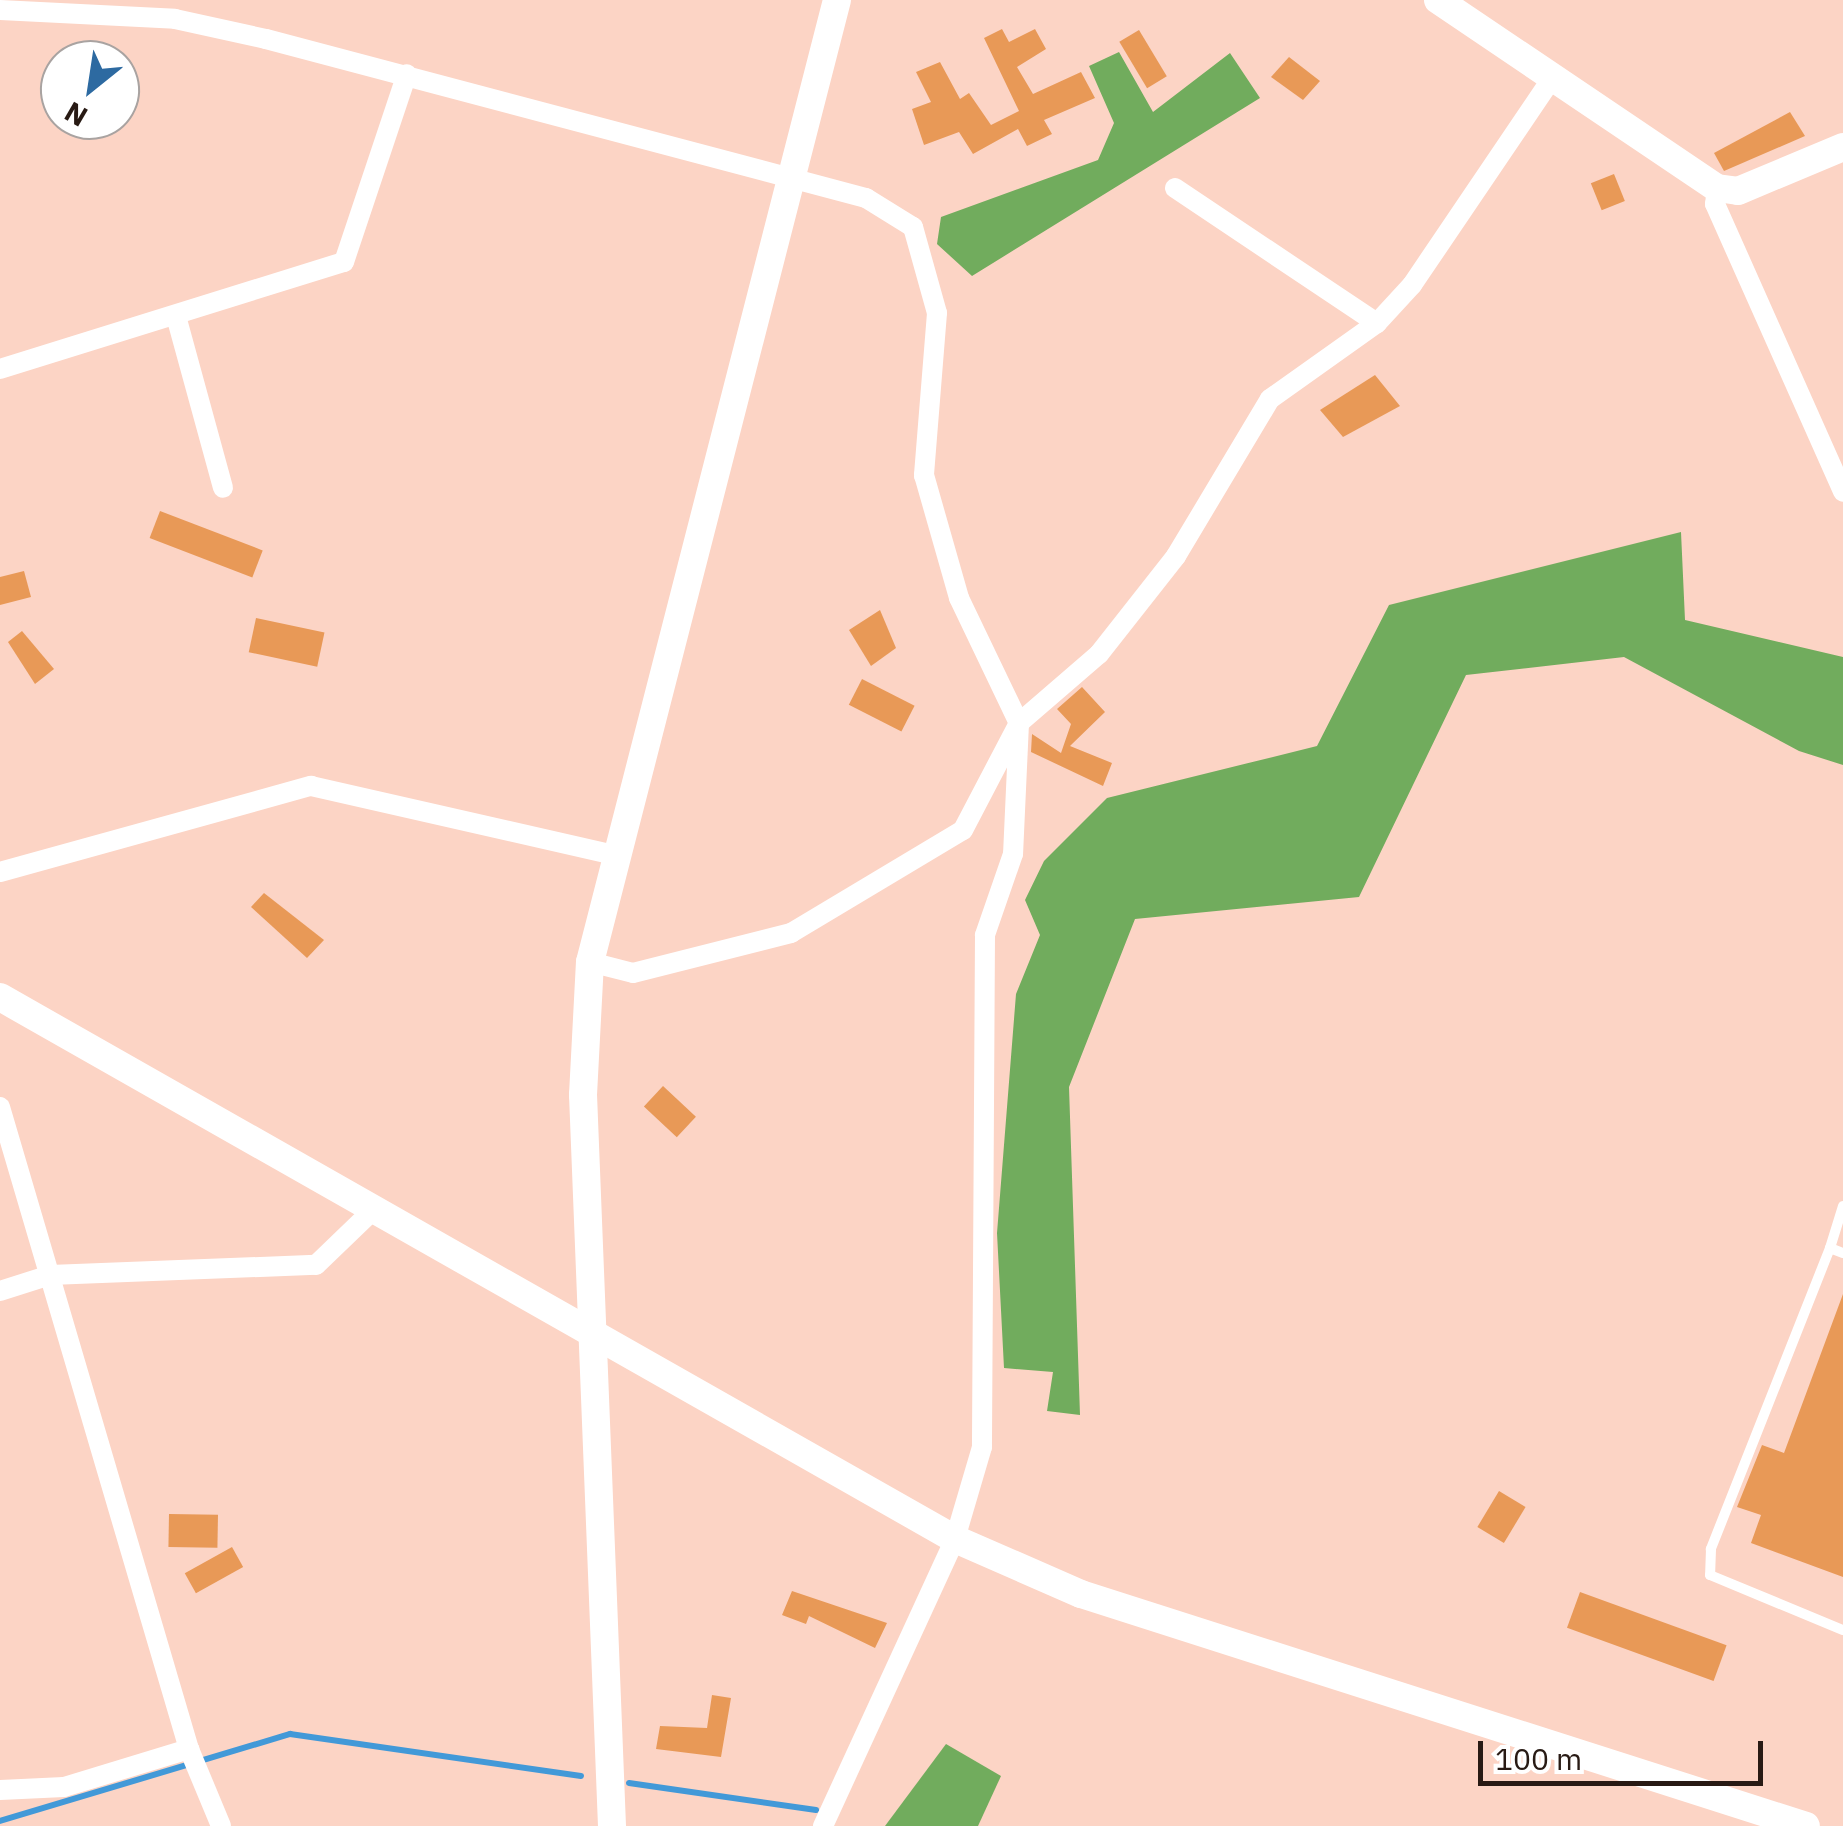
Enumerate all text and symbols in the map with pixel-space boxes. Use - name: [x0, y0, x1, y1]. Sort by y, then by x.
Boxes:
- north arrow: [40, 40, 140, 140]
- text: N: [58, 94, 94, 136]
- scale bar: [1483, 1721, 1768, 1783]
- text: 100 m: [1495, 1739, 1582, 1778]

